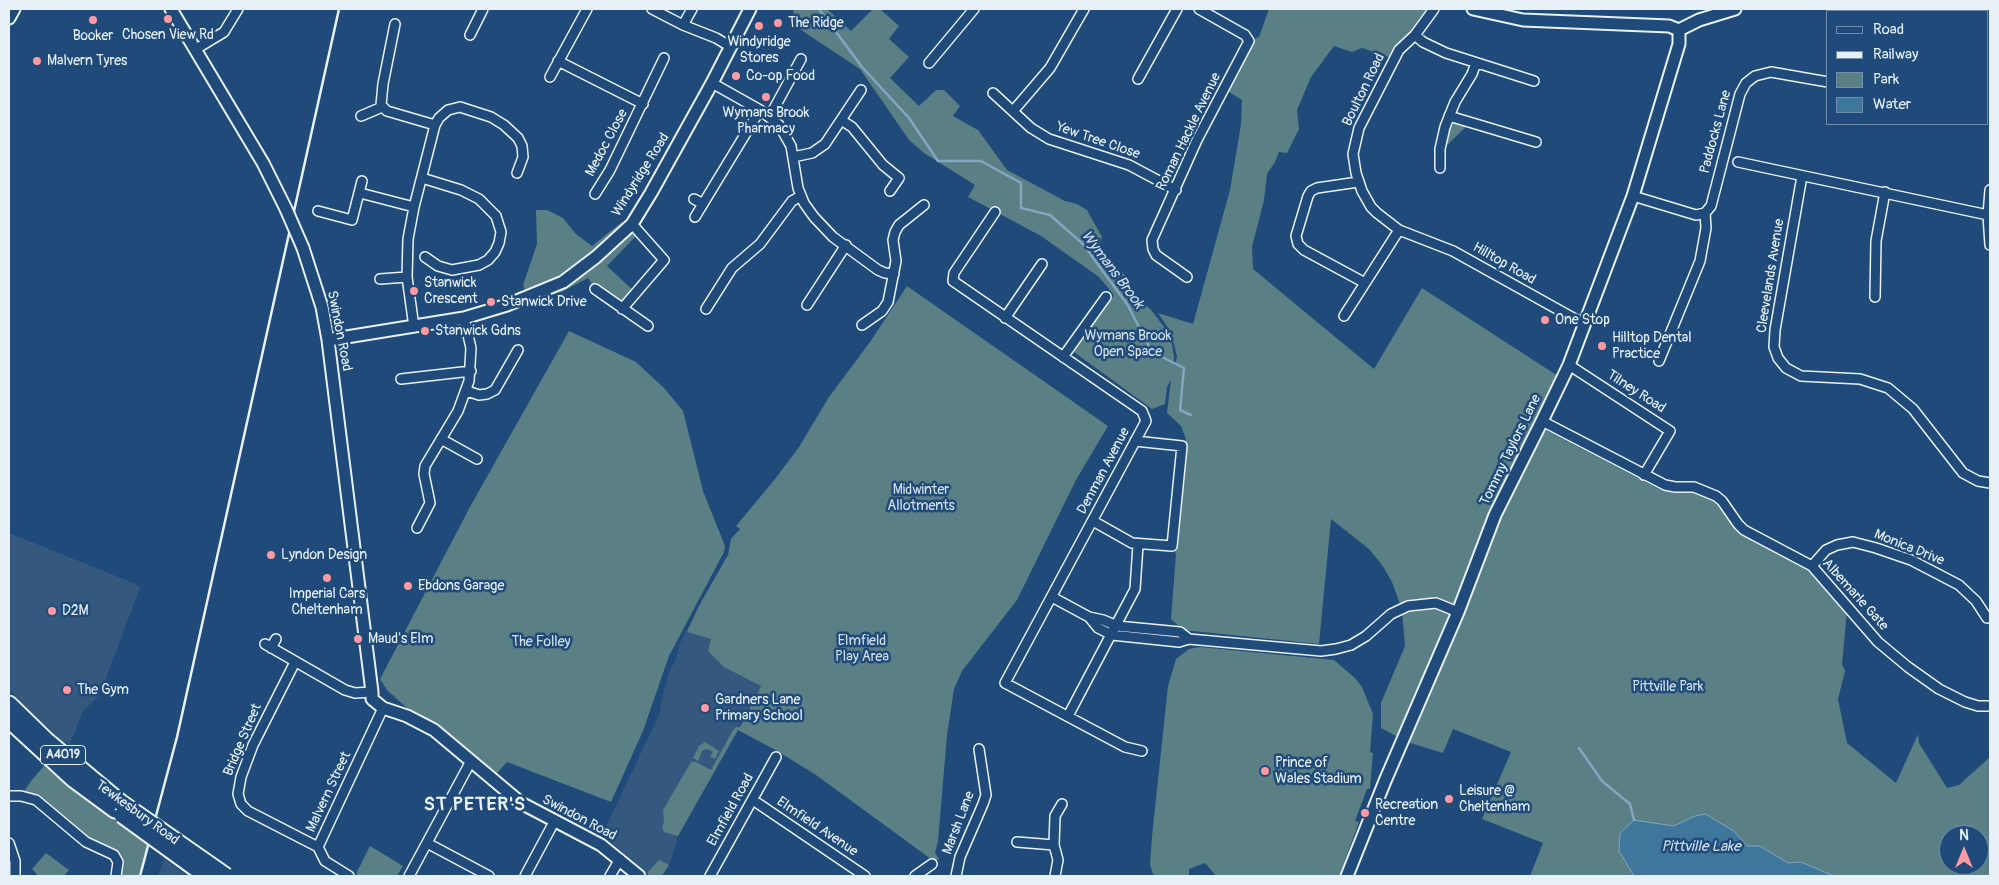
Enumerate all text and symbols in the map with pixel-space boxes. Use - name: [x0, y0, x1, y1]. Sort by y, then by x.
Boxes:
- legend: [1826, 10, 1989, 125]
- marker: Chosen View Rd: [162, 13, 174, 25]
- marker: Booker: [87, 14, 99, 26]
- place label: The Ridge: [788, 15, 844, 31]
- marker: The Ridge: [772, 17, 784, 29]
- marker: Windyridge Stores: [753, 20, 765, 32]
- text: Road: [1873, 20, 1904, 39]
- place label: Chosen View Rd: [122, 27, 214, 43]
- place label: Booker: [73, 28, 113, 44]
- place label: Windyridge Stores: [727, 34, 791, 66]
- text: Railway: [1873, 45, 1918, 64]
- street label: Boulton Road: [1339, 51, 1389, 129]
- place label: Malvern Tyres: [47, 53, 127, 69]
- marker: Malvern Tyres: [31, 55, 43, 67]
- place label: Co-op Food: [746, 68, 815, 84]
- marker: Co-op Food: [730, 70, 742, 82]
- street label: Roman Hackle Avenue: [1153, 70, 1225, 194]
- text: Park: [1873, 70, 1899, 89]
- street label: Paddocks Lane: [1697, 88, 1735, 176]
- marker: Wymans Brook Pharmacy: [760, 91, 772, 103]
- text: Water: [1873, 95, 1911, 114]
- place label: Wymans Brook Pharmacy: [723, 105, 809, 138]
- street label: Medoc Close: [582, 106, 632, 180]
- street label: Yew Tree Close: [1054, 119, 1142, 163]
- street label: Windyridge Road: [609, 130, 673, 220]
- street label: Cleevelands Avenue: [1754, 218, 1788, 334]
- water label: Wymans Brook: [1077, 227, 1147, 313]
- street label: Hilltop Road: [1470, 239, 1538, 289]
- place label: Stanwick Crescent: [424, 275, 478, 308]
- marker: Stanwick Crescent: [408, 285, 420, 297]
- street label: Swindon Road: [323, 289, 355, 373]
- place label: Stanwick Drive: [501, 294, 587, 310]
- marker: Stanwick Drive: [485, 296, 497, 308]
- place label: One Stop: [1555, 312, 1610, 328]
- marker: One Stop: [1539, 314, 1551, 326]
- place label: Stanwick Gdns: [435, 323, 521, 339]
- marker: Stanwick Gdns: [419, 325, 431, 337]
- park label: Wymans Brook Open Space: [1085, 328, 1171, 361]
- place label: Hilltop Dental Practice: [1612, 330, 1692, 362]
- marker: Hilltop Dental Practice: [1596, 340, 1608, 352]
- street label: Tilney Road: [1604, 367, 1668, 417]
- street label: Tommy Taylors Lane: [1477, 392, 1545, 508]
- street label: Denman Avenue: [1074, 425, 1134, 517]
- park label: Midwinter Allotments: [887, 482, 955, 514]
- street label: Monica Drive: [1871, 526, 1947, 570]
- place label: Lyndon Design: [281, 547, 367, 563]
- marker: Lyndon Design: [265, 549, 277, 561]
- street label: Albemarle Gate: [1818, 555, 1892, 635]
- marker: Imperial Cars Cheltenham: [321, 572, 333, 584]
- place label: Ebdons Garage: [418, 578, 504, 594]
- marker: Ebdons Garage: [402, 580, 414, 592]
- place label: Imperial Cars Cheltenham: [289, 586, 365, 618]
- place label: D2M: [62, 603, 89, 619]
- marker: D2M: [46, 605, 58, 617]
- place label: Maud's Elm: [368, 631, 433, 647]
- marker: Maud's Elm: [352, 633, 364, 645]
- park label: Elmfield Play Area: [835, 633, 889, 666]
- park label: The Folley: [511, 634, 571, 650]
- park label: Pittville Park: [1632, 679, 1704, 695]
- place label: The Gym: [77, 682, 129, 698]
- marker: The Gym: [61, 684, 73, 696]
- place label: Gardners Lane Primary School: [715, 692, 803, 724]
- street label: Bridge Street: [220, 701, 266, 779]
- marker: Gardners Lane Primary School: [699, 702, 711, 714]
- road number: A4019: [40, 746, 86, 764]
- street label: Malvern Street: [303, 749, 355, 835]
- place label: Prince of Wales Stadium: [1275, 755, 1362, 788]
- marker: Prince of Wales Stadium: [1259, 765, 1271, 777]
- street label: Elmfield Road: [704, 771, 758, 849]
- street label: Tewkesbury Road: [92, 777, 182, 849]
- place label: Leisure @ Cheltenham: [1459, 783, 1530, 816]
- street label: Marsh Lane: [939, 789, 979, 857]
- street label: Swindon Road: [539, 791, 619, 845]
- marker: Leisure @ Cheltenham: [1443, 793, 1455, 805]
- district label: ST PETER'S: [423, 794, 527, 816]
- street label: Elmfield Avenue: [773, 794, 861, 860]
- place label: Recreation Centre: [1375, 797, 1438, 830]
- marker: Recreation Centre: [1359, 807, 1371, 819]
- north arrow: [1939, 825, 1989, 875]
- text: N: [1959, 827, 1969, 844]
- water label: Pittville Lake: [1661, 838, 1741, 856]

